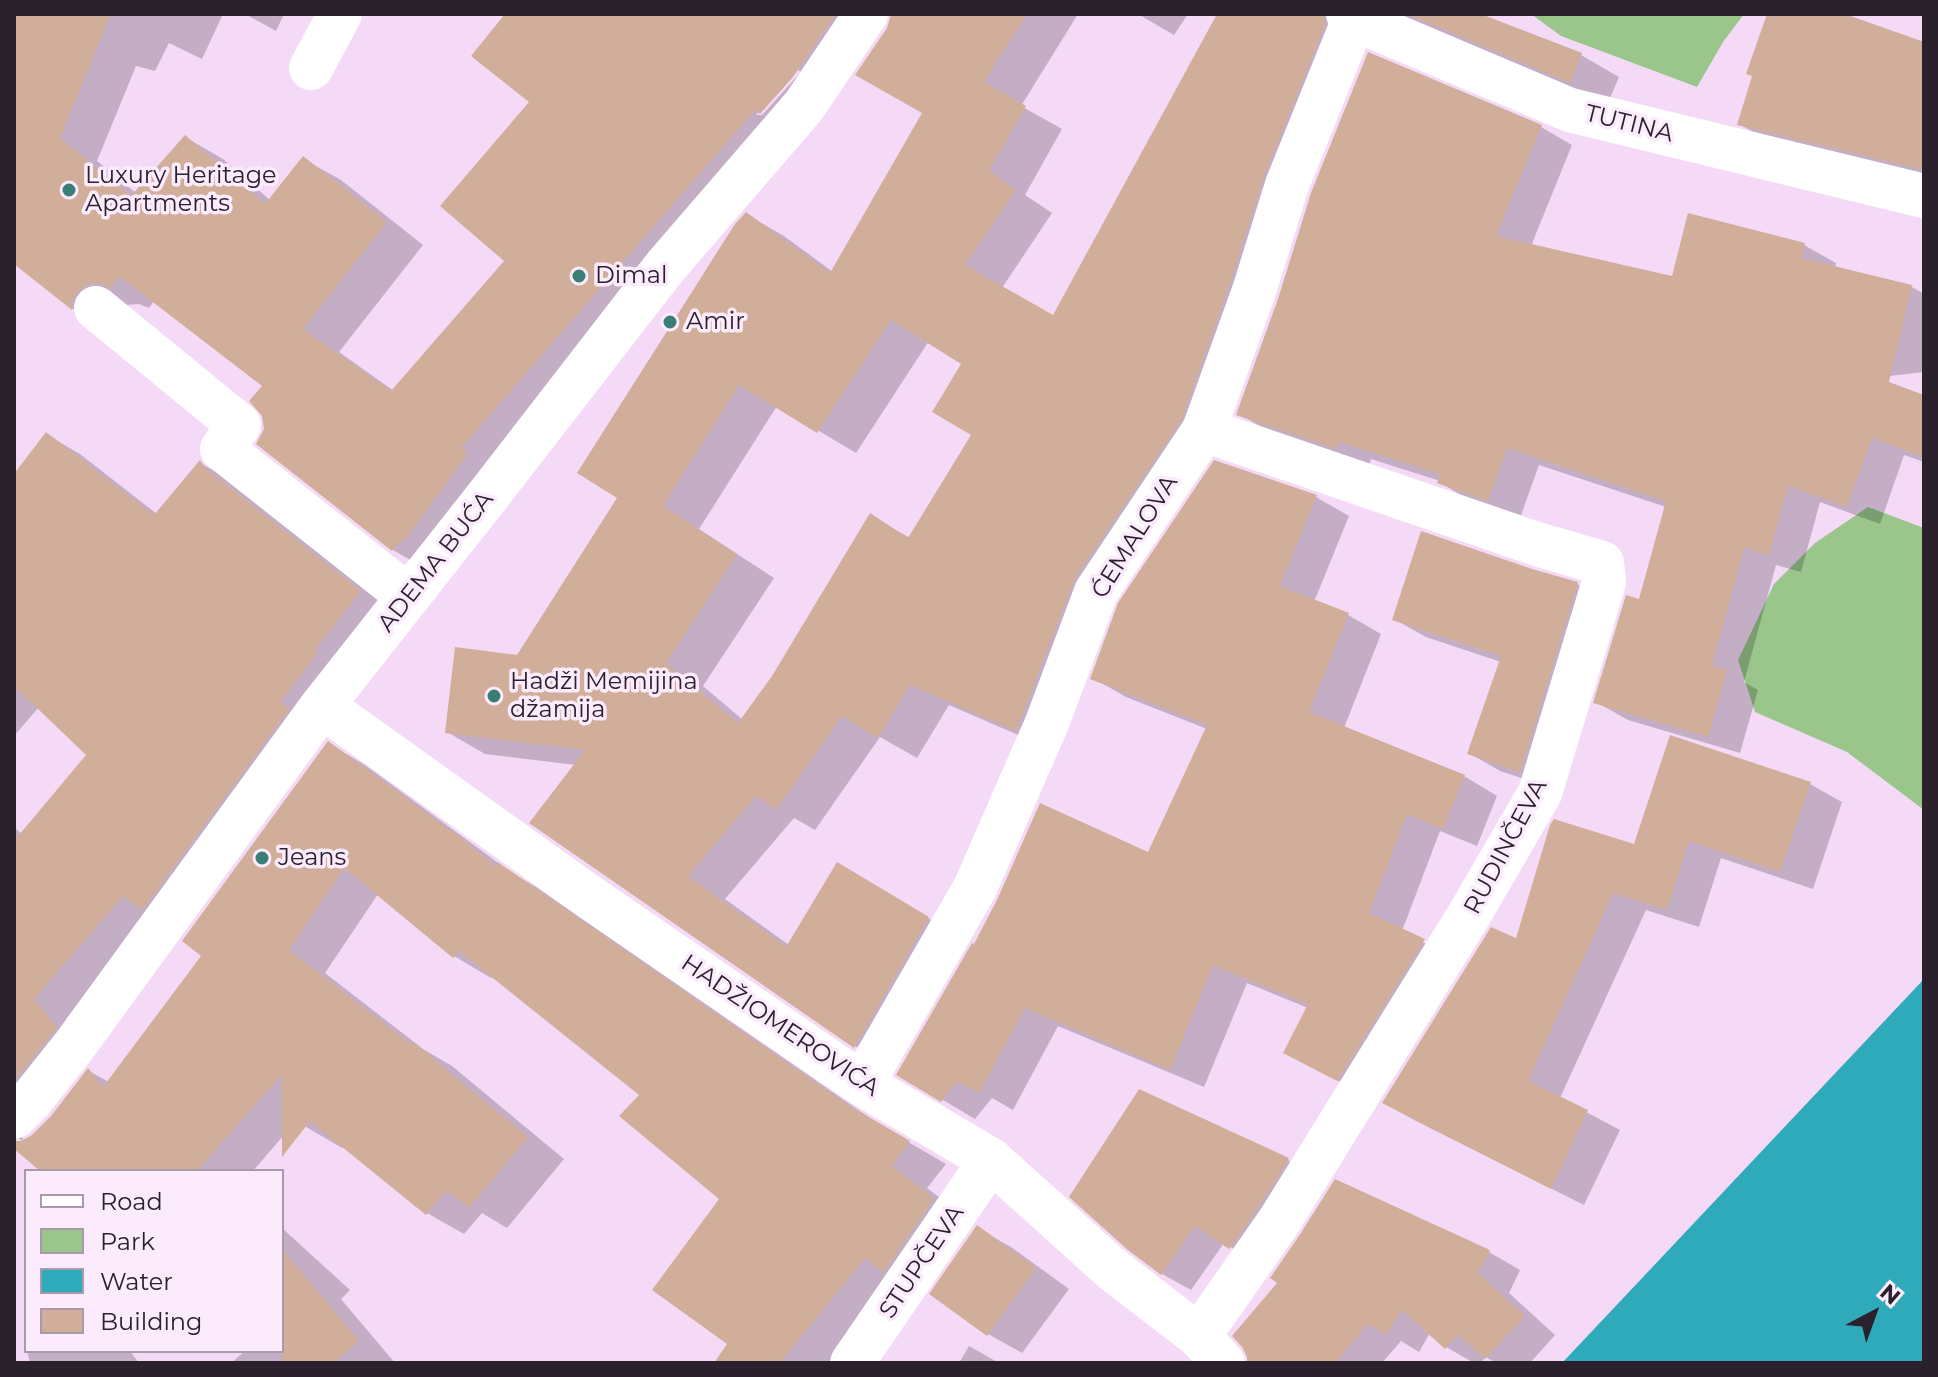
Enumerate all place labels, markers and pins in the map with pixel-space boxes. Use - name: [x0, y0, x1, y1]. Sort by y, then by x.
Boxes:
- place label: Luxury Heritage Apartments: [85, 162, 277, 218]
- marker: Luxury Heritage Apartments: [60, 181, 78, 199]
- place label: Dimal: [595, 262, 667, 290]
- marker: Dimal: [570, 267, 588, 285]
- place label: Amir: [686, 308, 745, 336]
- marker: Amir: [661, 313, 679, 331]
- place label: Hadži Memijina džamija: [510, 668, 698, 724]
- marker: Hadži Memijina džamija: [485, 687, 503, 705]
- place label: Jeans: [278, 844, 346, 872]
- marker: Jeans: [253, 849, 271, 867]

